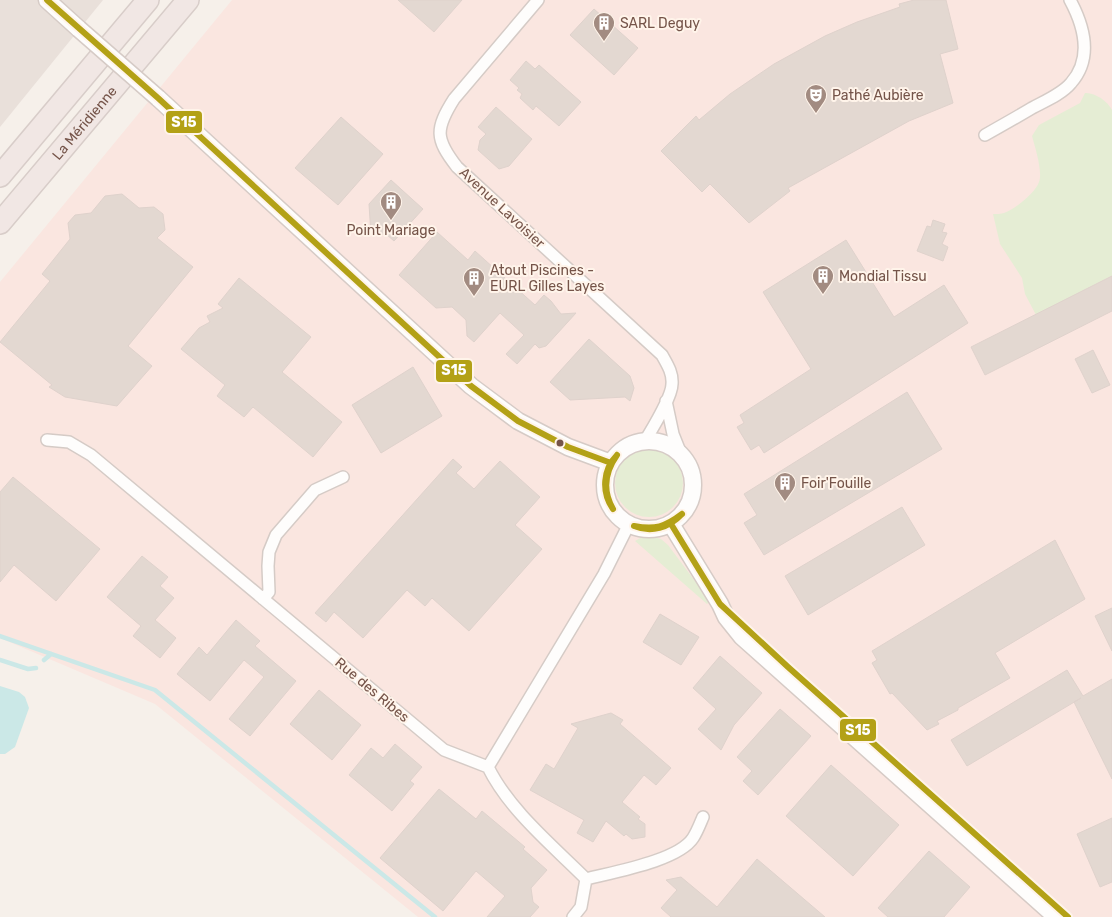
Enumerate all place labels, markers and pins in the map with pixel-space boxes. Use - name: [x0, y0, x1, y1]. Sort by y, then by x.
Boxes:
- building icon: SARL Deguy: [592, 11, 616, 42]
- place label: SARL Deguy: [620, 15, 700, 32]
- theatre icon: Pathé Aubière: [804, 83, 828, 114]
- place label: Pathé Aubière: [832, 87, 924, 104]
- building icon: Point Mariage: [379, 190, 403, 221]
- place label: Point Mariage: [346, 222, 436, 239]
- place label: Atout Piscines - EURL Gilles Layes: [490, 262, 604, 295]
- building icon: Mondial Tissu: [811, 264, 835, 295]
- building icon: Atout Piscines - EURL Gilles Layes: [462, 266, 486, 297]
- place label: Mondial Tissu: [839, 268, 927, 285]
- unlabelled marker: [555, 438, 565, 448]
- building icon: Foir'Fouille: [773, 471, 797, 502]
- place label: Foir'Fouille: [801, 475, 871, 492]

